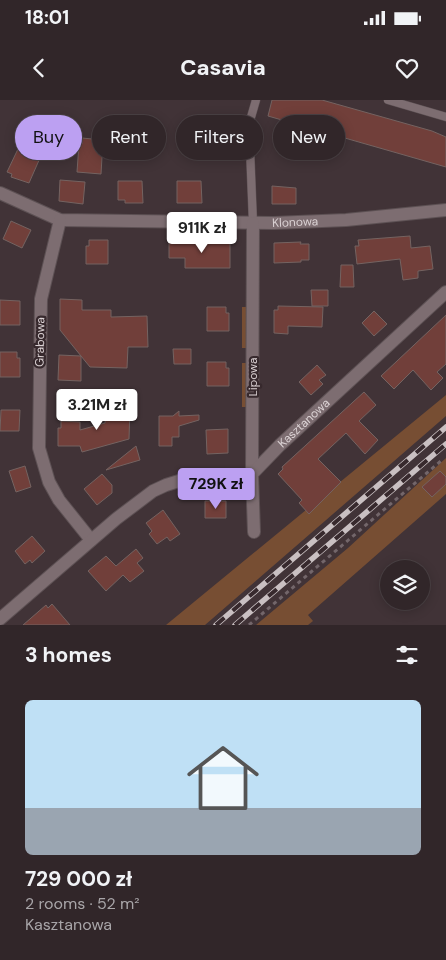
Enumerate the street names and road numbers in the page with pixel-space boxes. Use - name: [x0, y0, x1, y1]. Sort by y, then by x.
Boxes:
- street label: Klonowa: [272, 213, 319, 231]
- street label: Grabowa: [32, 317, 48, 367]
- street label: Lipowa: [245, 357, 261, 397]
- street label: Kasztanowa: [274, 395, 333, 451]

